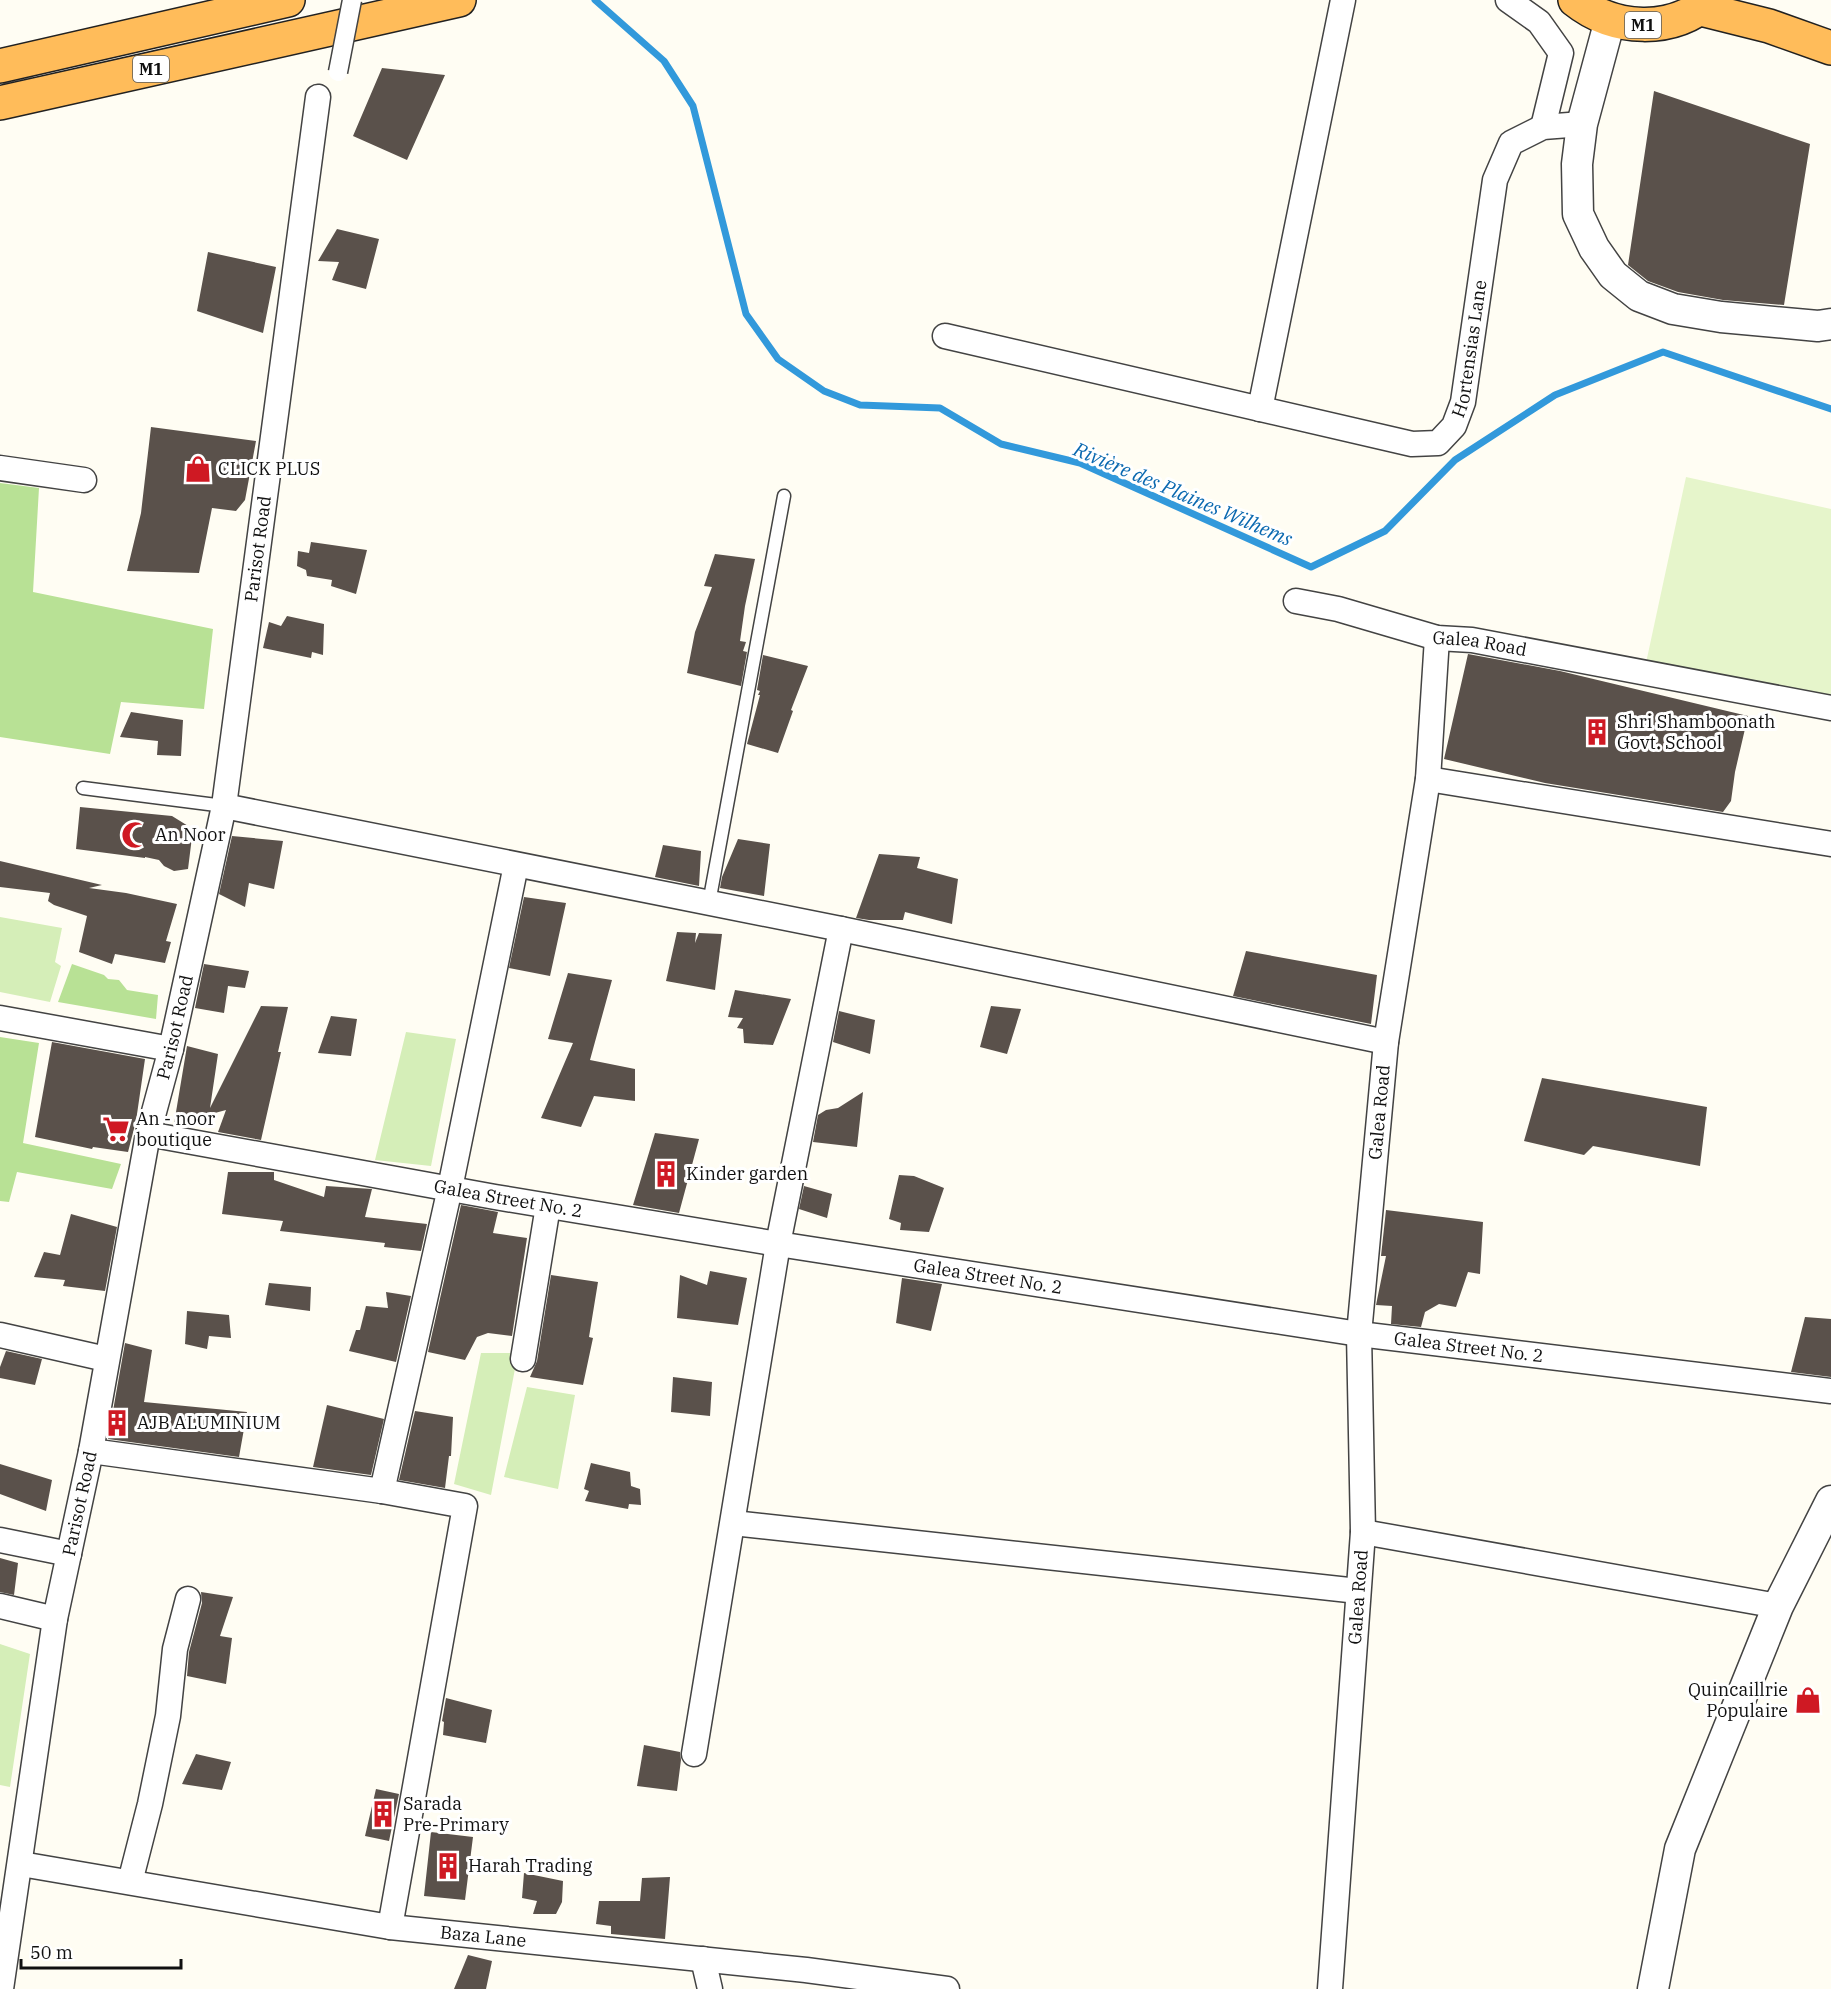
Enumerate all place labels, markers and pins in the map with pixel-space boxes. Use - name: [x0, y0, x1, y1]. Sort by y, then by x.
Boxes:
- shop icon: CLICK PLUS: [183, 454, 213, 484]
- place label: CLICK PLUS: [218, 457, 320, 480]
- place label: Shri Shamboonath Govt. School: [1617, 710, 1776, 754]
- building icon: Shri Shamboonath Govt. School: [1582, 717, 1612, 747]
- mosque icon: An Noor: [120, 820, 150, 850]
- place label: An Noor: [155, 823, 225, 846]
- place label: An - noor boutique: [136, 1107, 215, 1151]
- supermarket icon: An - noor boutique: [101, 1114, 131, 1144]
- building icon: Kinder garden: [651, 1159, 681, 1189]
- place label: Kinder garden: [686, 1162, 808, 1185]
- building icon: AJB ALUMINIUM: [102, 1408, 132, 1438]
- place label: AJB ALUMINIUM: [137, 1411, 281, 1434]
- place label: Quincaillrie Populaire: [1688, 1678, 1788, 1722]
- shop icon: Quincaillrie Populaire: [1793, 1685, 1823, 1715]
- place label: Sarada Pre-Primary: [403, 1792, 509, 1836]
- building icon: Sarada Pre-Primary: [368, 1799, 398, 1829]
- building icon: Harah Trading: [433, 1851, 463, 1881]
- place label: Harah Trading: [468, 1854, 593, 1877]

